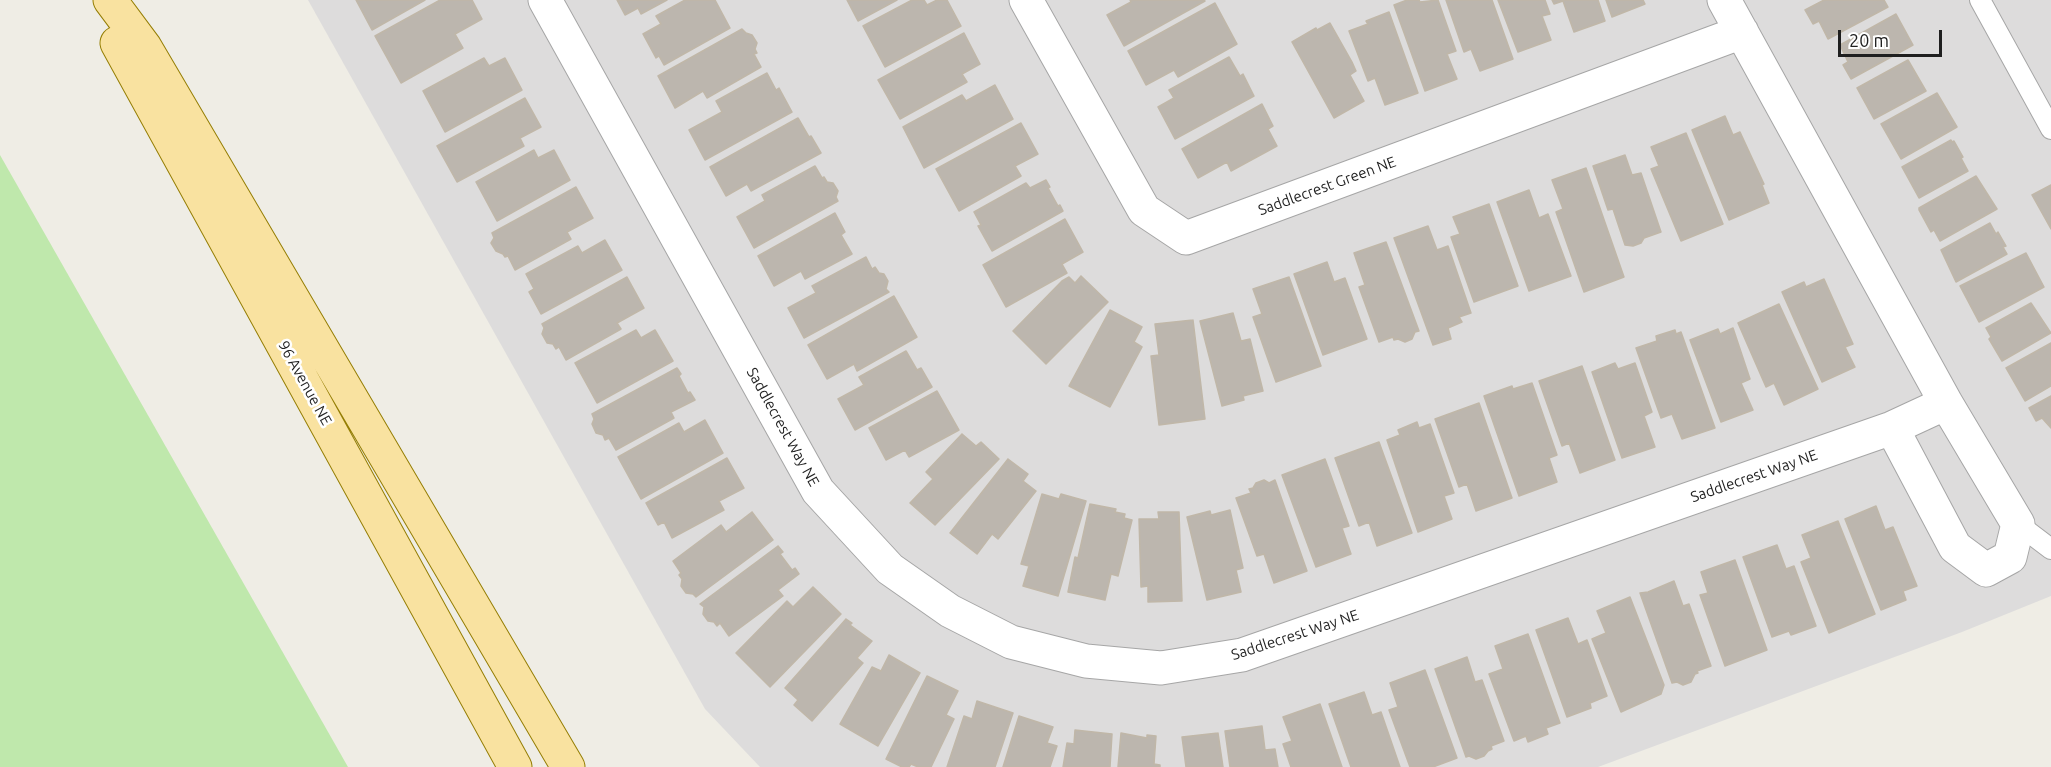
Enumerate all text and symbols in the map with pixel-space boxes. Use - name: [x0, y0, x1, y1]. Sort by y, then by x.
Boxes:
- scale bar: [1841, 18, 1944, 56]
- text: 20 m: [1849, 30, 1889, 50]
- street label: Saddlecrest Green NE: [1256, 153, 1398, 219]
- street label: 96 Avenue NE: [274, 338, 336, 428]
- street label: Saddlecrest Way NE: [743, 364, 823, 490]
- street label: Saddlecrest Way NE: [1688, 446, 1820, 506]
- street label: Saddlecrest Way NE: [1229, 606, 1361, 664]

